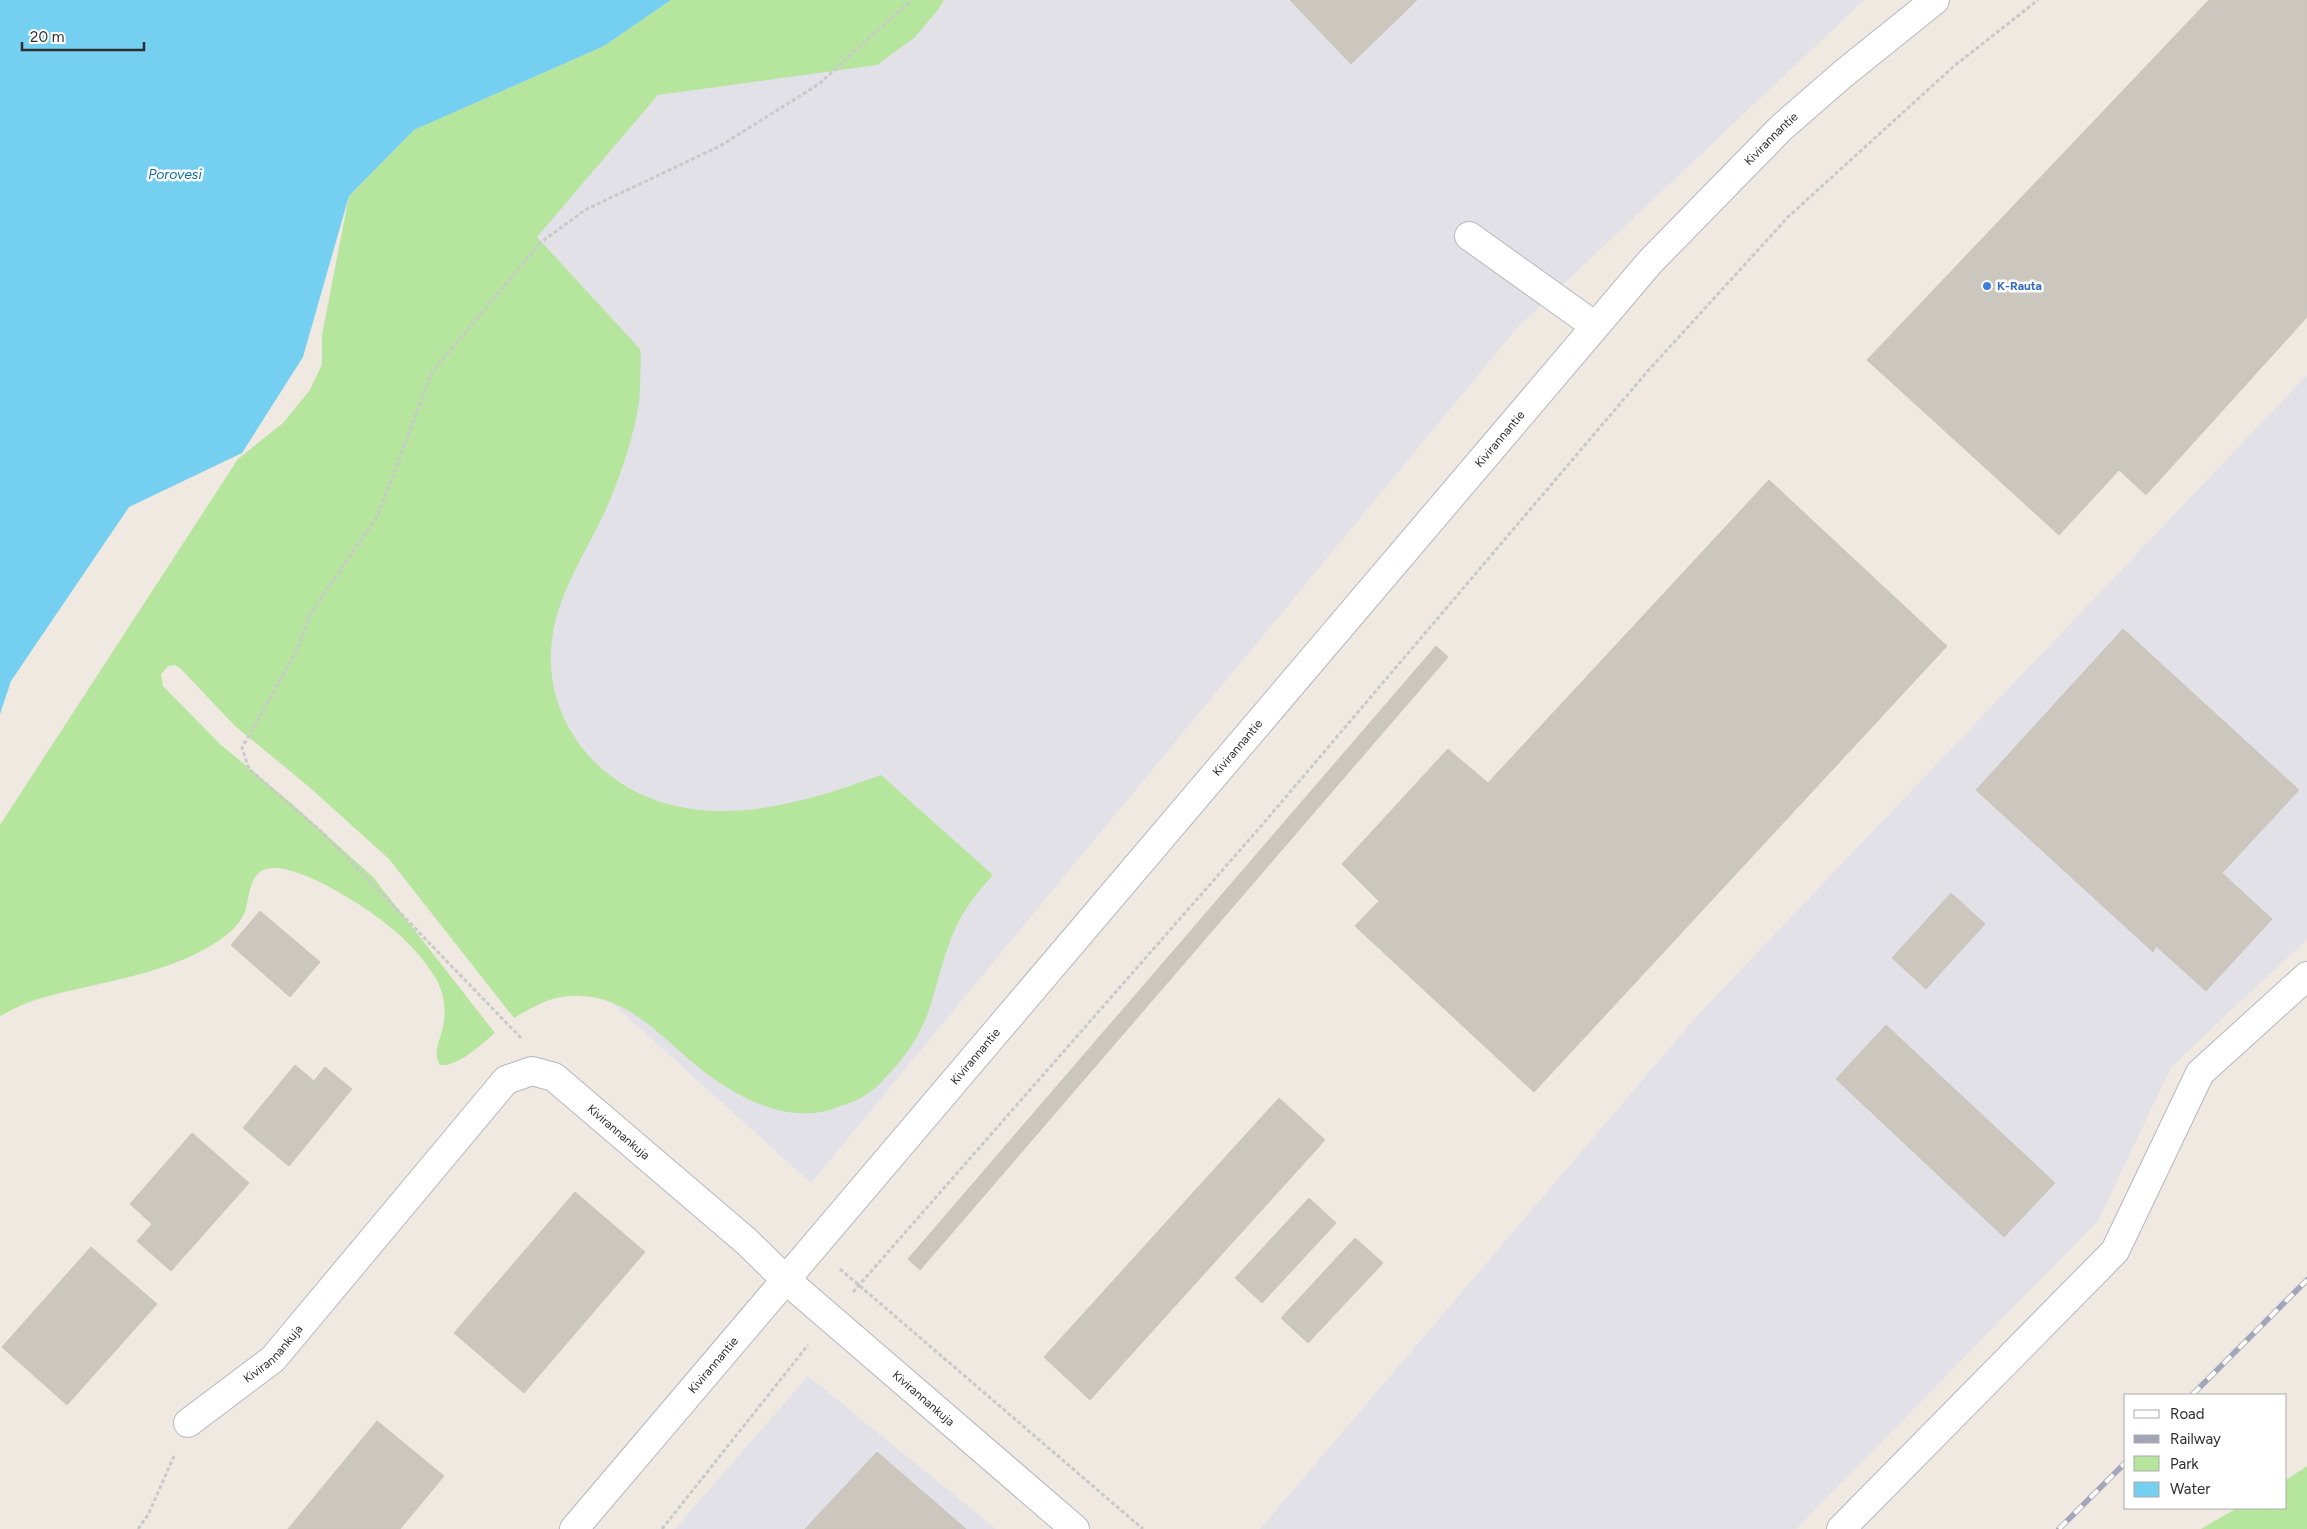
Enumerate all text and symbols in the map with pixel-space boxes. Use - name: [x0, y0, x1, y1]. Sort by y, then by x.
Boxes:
- scale bar: [22, 20, 145, 52]
- text: 20 m: [30, 28, 64, 46]
- street label: Kivirannantie: [1741, 109, 1801, 168]
- water label: Porovesi: [148, 166, 202, 183]
- place label: K-Rauta: [1997, 279, 2042, 293]
- marker: K-Rauta: [1981, 280, 1993, 292]
- street label: Kivirannantie: [1472, 408, 1528, 470]
- street label: Kivirannantie: [1210, 716, 1266, 779]
- street label: Kivirannantie: [948, 1025, 1003, 1087]
- street label: Kivirannankuja: [584, 1102, 652, 1163]
- street label: Kivirannankuja: [241, 1322, 306, 1386]
- street label: Kivirannantie: [685, 1334, 741, 1396]
- street label: Kivirannankuja: [890, 1368, 957, 1429]
- legend: [2124, 1394, 2287, 1509]
- text: Road: [2170, 1405, 2205, 1423]
- text: Railway: [2170, 1430, 2221, 1448]
- text: Park: [2170, 1455, 2199, 1473]
- text: Water: [2170, 1480, 2210, 1498]

